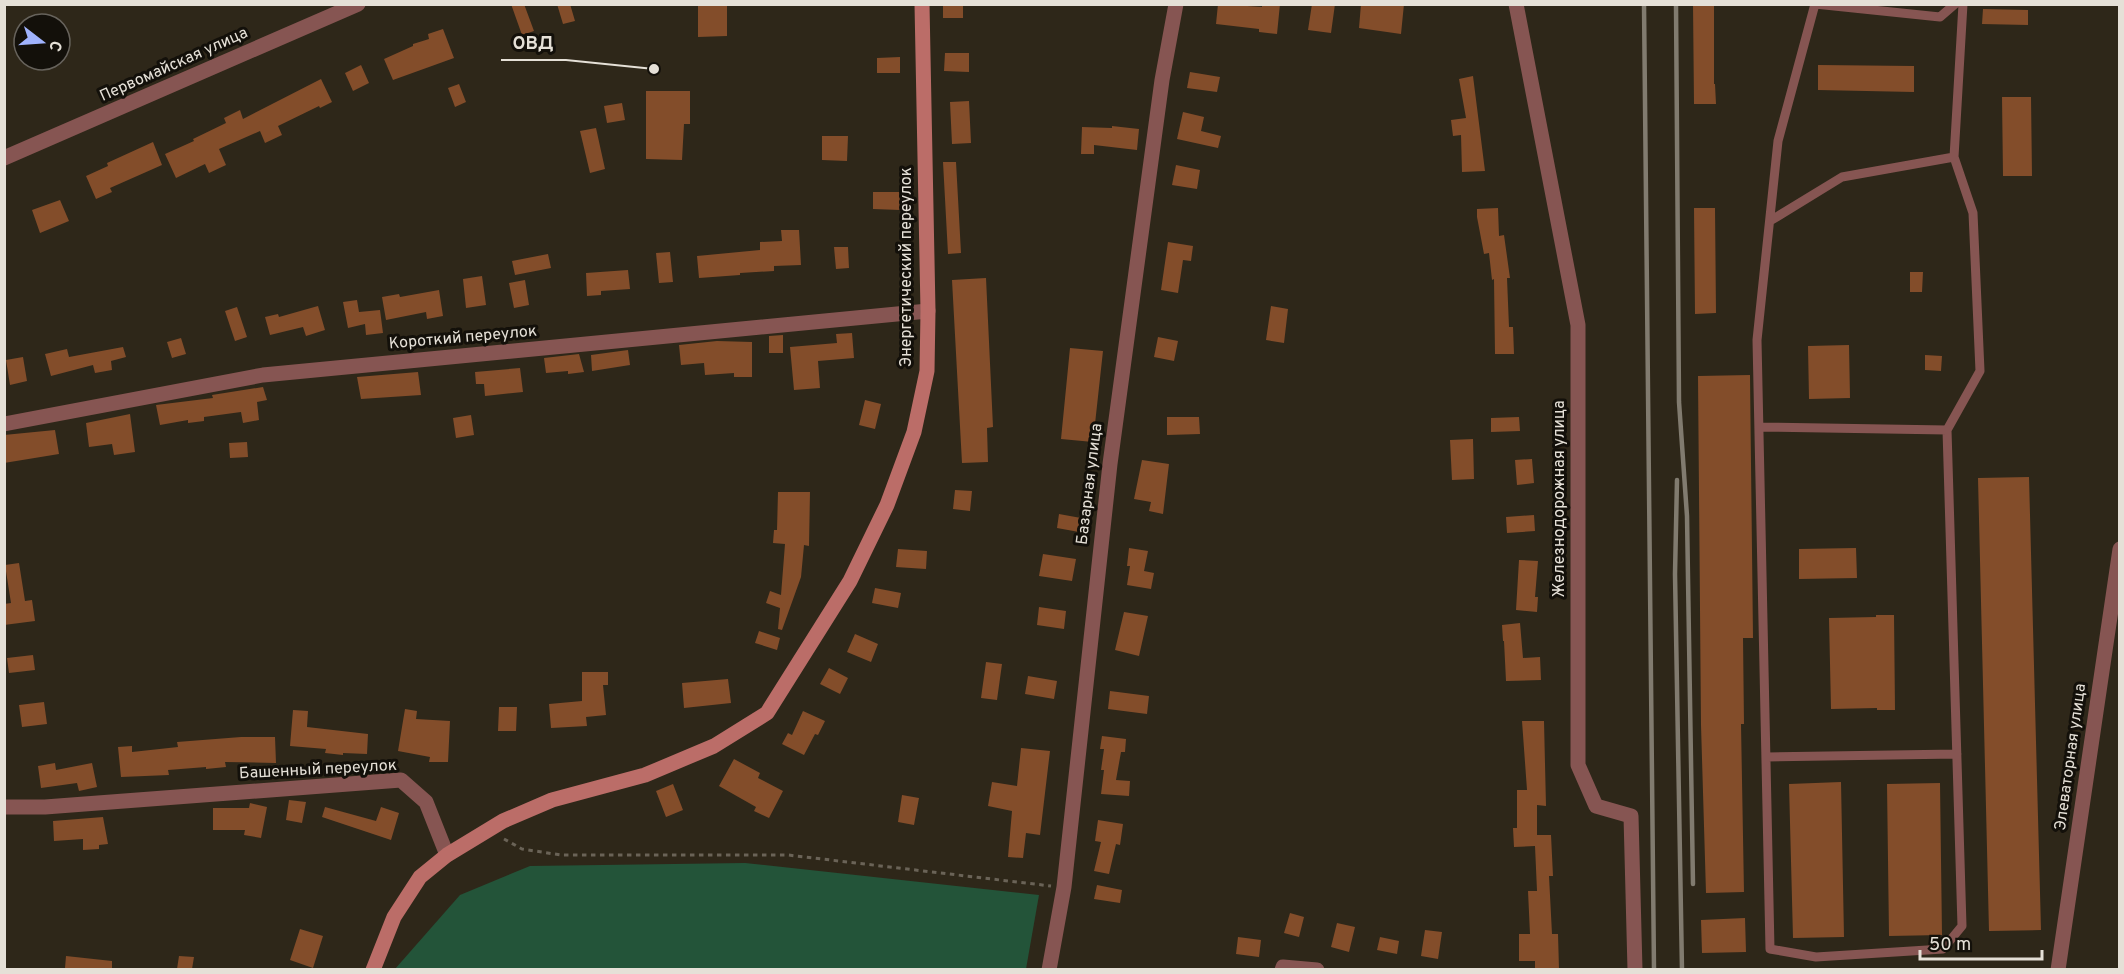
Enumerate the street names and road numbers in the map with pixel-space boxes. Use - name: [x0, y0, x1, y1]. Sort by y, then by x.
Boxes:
- street label: Первомайская улица: [97, 23, 251, 107]
- street label: Энергетический переулок: [897, 167, 917, 367]
- street label: Короткий переулок: [388, 322, 538, 354]
- street label: Железнодорожная улица: [1550, 400, 1570, 598]
- street label: Базарная улица: [1073, 422, 1107, 546]
- street label: Элеваторная улица: [2051, 682, 2091, 832]
- street label: Башенный переулок: [239, 756, 397, 784]

